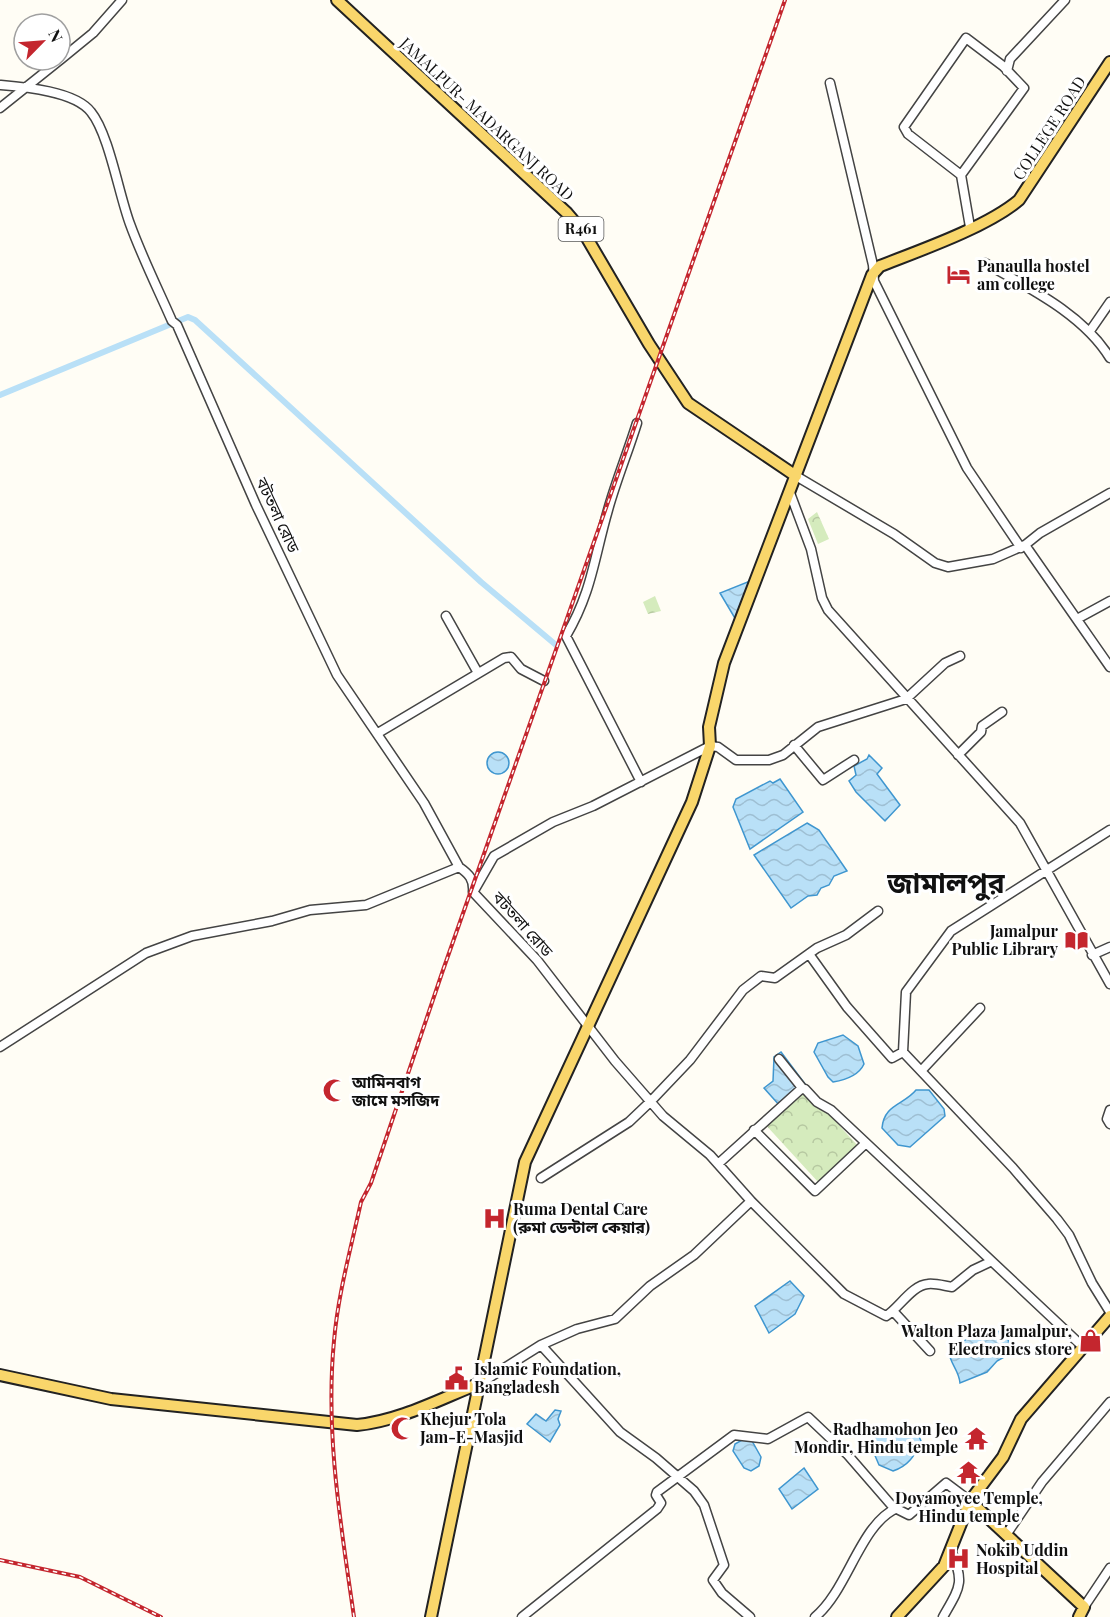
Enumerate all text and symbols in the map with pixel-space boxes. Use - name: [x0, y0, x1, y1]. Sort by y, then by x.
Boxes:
- north arrow: [12, 12, 72, 72]
- text: N: [44, 26, 68, 46]
- street label: JAMALPUR- MADARGANJ ROAD: [395, 32, 579, 205]
- street label: COLLEGE ROAD: [1007, 72, 1090, 184]
- road number: R461: [558, 217, 604, 241]
- place label: Panaulla hostel am college: [977, 255, 1090, 294]
- hotel icon: Panaulla hostel am college: [946, 262, 972, 288]
- street label: বটতলা রোড: [252, 473, 305, 556]
- district label: জামালপুর: [886, 863, 1006, 901]
- street label: বটতলা রোড: [488, 886, 559, 961]
- place label: Jamalpur Public Library: [951, 920, 1059, 959]
- library icon: Jamalpur Public Library: [1063, 927, 1089, 953]
- place label: আমিনবাগ জামে মসজিদ: [351, 1071, 440, 1110]
- mosque icon: আমিনবাগ জামে মসজিদ: [321, 1078, 347, 1104]
- place label: Ruma Dental Care (রুমা ডেন্টাল কেয়ার): [513, 1198, 650, 1237]
- hospital icon: Ruma Dental Care (রুমা ডেন্টাল কেয়ার): [482, 1205, 508, 1231]
- place label: Walton Plaza Jamalpur, Electronics store: [900, 1320, 1072, 1359]
- shop icon: Walton Plaza Jamalpur, Electronics store: [1077, 1327, 1103, 1353]
- place label: Islamic Foundation, Bangladesh: [474, 1358, 621, 1397]
- public building icon: Islamic Foundation, Bangladesh: [443, 1365, 469, 1391]
- place label: Khejur Tola Jam-E-Masjid: [419, 1408, 524, 1447]
- mosque icon: Khejur Tola Jam-E-Masjid: [389, 1415, 415, 1441]
- place label: Radhamohon Jeo Mondir, Hindu temple: [794, 1418, 958, 1457]
- temple icon: Radhamohon Jeo Mondir, Hindu temple: [963, 1425, 989, 1451]
- temple icon: Doyamoyee Temple, Hindu temple: [956, 1460, 982, 1486]
- place label: Doyamoyee Temple, Hindu temple: [895, 1487, 1043, 1526]
- place label: Nokib Uddin Hospital: [976, 1539, 1068, 1578]
- hospital icon: Nokib Uddin Hospital: [945, 1546, 971, 1572]

